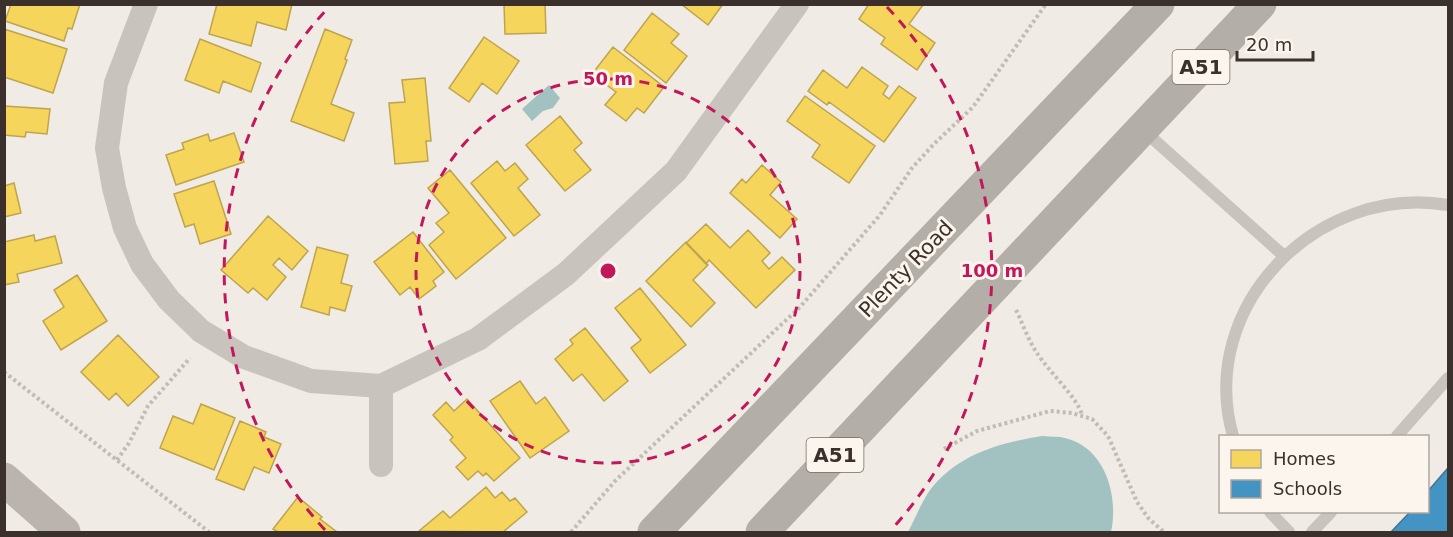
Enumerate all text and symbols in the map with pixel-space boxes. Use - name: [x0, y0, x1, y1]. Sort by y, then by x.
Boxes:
- scale bar: [1237, 24, 1314, 62]
- text: 20 m: [1246, 34, 1292, 55]
- road number: A51: [1172, 50, 1230, 84]
- text: 50 m: [583, 68, 633, 89]
- street label: Plenty Road: [854, 216, 958, 322]
- text: 100 m: [961, 260, 1023, 281]
- centre of rings: [598, 261, 618, 281]
- legend: [1219, 435, 1429, 513]
- road number: A51: [806, 438, 864, 472]
- text: Homes: [1273, 448, 1336, 469]
- text: Schools: [1273, 478, 1342, 499]

